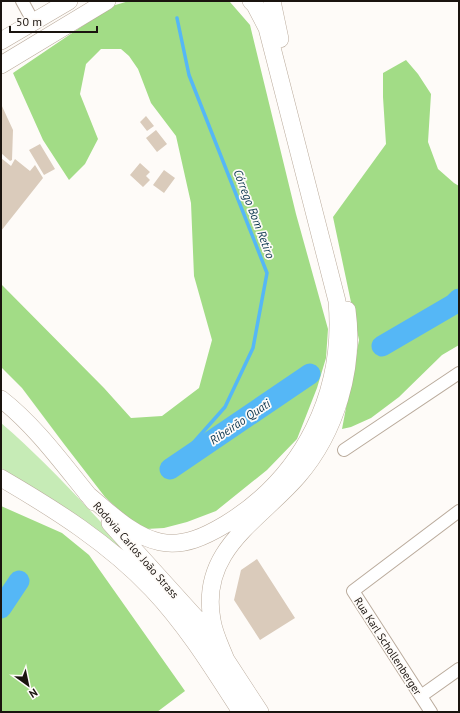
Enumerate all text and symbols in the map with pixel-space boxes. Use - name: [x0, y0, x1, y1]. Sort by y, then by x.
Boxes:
- scale bar: [10, 8, 97, 34]
- text: 50 m: [16, 14, 42, 29]
- water label: Córrego Bom Retiro: [231, 167, 278, 261]
- water label: Ribeirão Quati: [206, 395, 274, 447]
- street label: Rodovia Carlos João Strass: [90, 499, 182, 602]
- street label: Rua Karl Schollenberger: [351, 594, 425, 698]
- north arrow: [8, 665, 48, 705]
- text: N: [27, 686, 40, 701]

